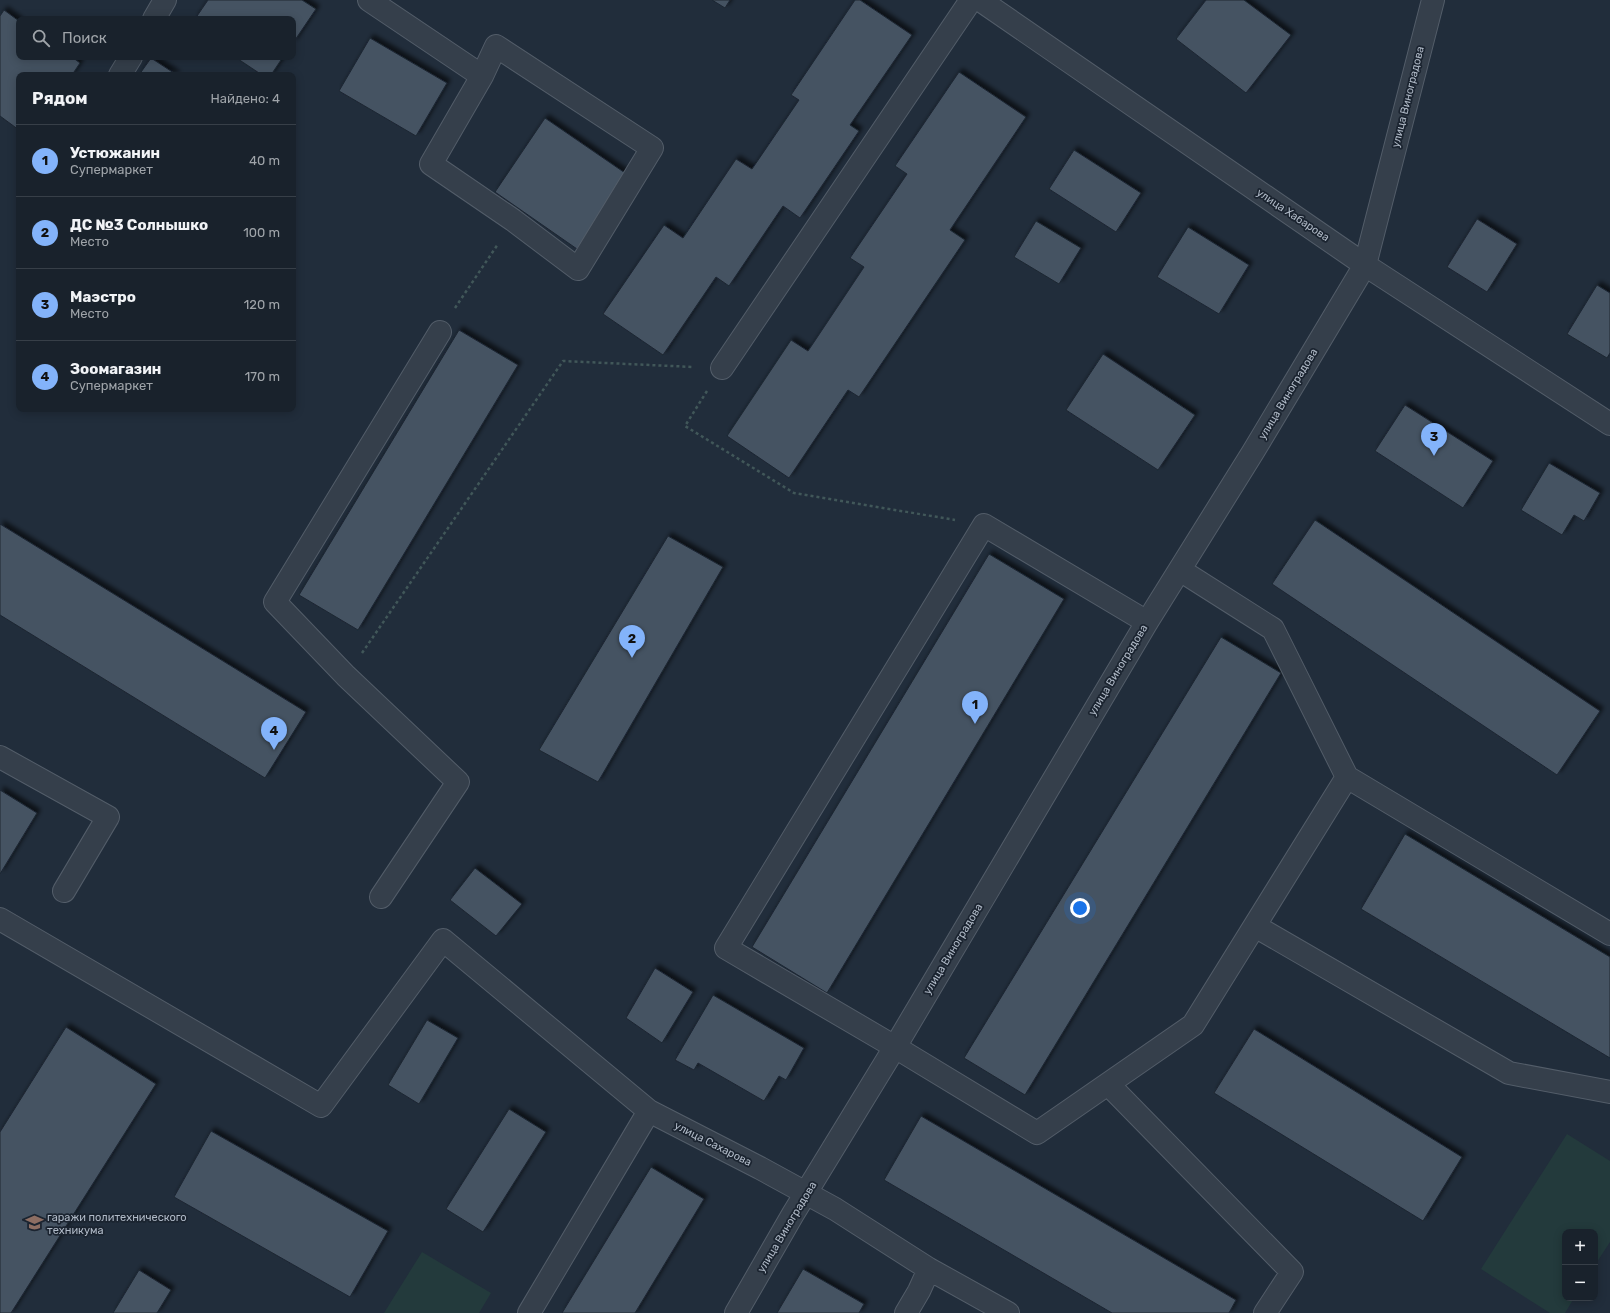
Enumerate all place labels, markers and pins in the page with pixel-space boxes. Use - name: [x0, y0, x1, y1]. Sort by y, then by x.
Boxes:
- pin: 3: [1421, 423, 1447, 456]
- pin: 2: [619, 625, 645, 658]
- pin: 1: [962, 691, 988, 724]
- pin: 4: [261, 717, 287, 750]
- place label: гаражи политехнического техникума: [47, 1211, 187, 1237]
- school or university icon: гаражи политехнического техникума: [24, 1213, 44, 1233]

